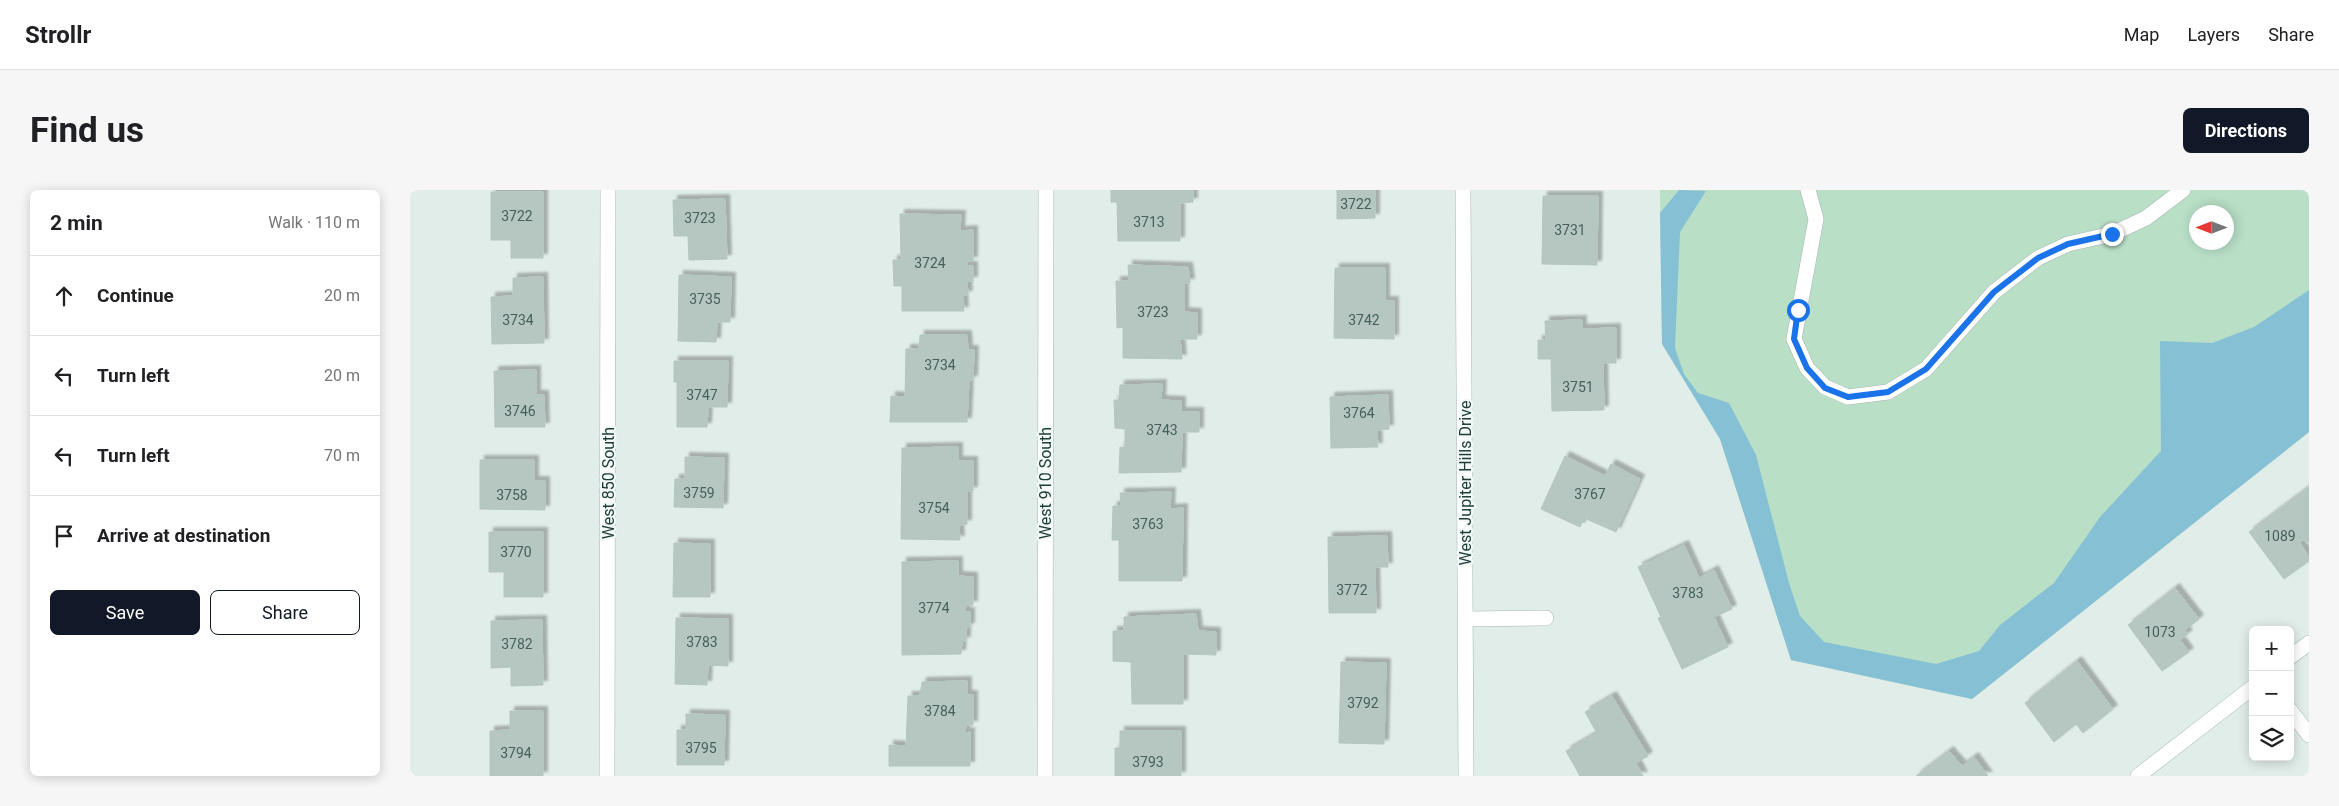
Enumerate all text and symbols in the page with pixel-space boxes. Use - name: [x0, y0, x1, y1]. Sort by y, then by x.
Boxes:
- text: Strollr: [25, 21, 91, 49]
- text: Map: [2124, 24, 2159, 45]
- text: Layers: [2187, 24, 2240, 45]
- text: Share: [2268, 24, 2314, 45]
- button: Directions: [2183, 108, 2309, 153]
- text: Find us: [30, 110, 144, 151]
- house number: 3722: [1340, 196, 1372, 212]
- north arrow: [2189, 205, 2234, 250]
- house number: 3722: [501, 208, 533, 224]
- house number: 3723: [684, 210, 716, 226]
- text: 2 min: [50, 211, 103, 235]
- text: Walk · 110 m: [268, 213, 360, 232]
- house number: 3713: [1133, 214, 1165, 230]
- house number: 3731: [1554, 222, 1586, 238]
- route end: [2101, 223, 2124, 246]
- house number: 3724: [914, 255, 946, 271]
- icon: ahead: [50, 282, 78, 310]
- text: Continue: [97, 284, 174, 307]
- text: 20 m: [324, 286, 360, 305]
- house number: 3735: [689, 291, 721, 307]
- route start: [1787, 299, 1810, 322]
- house number: 3723: [1137, 304, 1169, 320]
- house number: 3734: [502, 312, 534, 328]
- house number: 3742: [1348, 312, 1380, 328]
- house number: 3734: [924, 357, 956, 373]
- icon: left: [50, 362, 78, 390]
- text: Turn left: [97, 364, 170, 387]
- text: 20 m: [324, 366, 360, 385]
- house number: 3751: [1562, 379, 1594, 395]
- house number: 3747: [686, 387, 718, 403]
- street label: West Jupiter Hills Drive: [1456, 401, 1475, 565]
- house number: 3746: [504, 403, 536, 419]
- house number: 3764: [1343, 405, 1375, 421]
- house number: 3743: [1146, 422, 1178, 438]
- street label: West 850 South: [599, 427, 618, 539]
- street label: West 910 South: [1036, 427, 1055, 539]
- icon: left: [50, 442, 78, 470]
- text: Turn left: [97, 444, 170, 467]
- text: 70 m: [324, 446, 360, 465]
- house number: 3759: [683, 485, 715, 501]
- house number: 3767: [1574, 486, 1606, 502]
- house number: 3758: [496, 487, 528, 503]
- house number: 3754: [918, 500, 950, 516]
- house number: 3763: [1132, 516, 1164, 532]
- icon: arrive: [50, 522, 78, 550]
- text: Arrive at destination: [97, 524, 270, 547]
- house number: 1089: [2264, 528, 2296, 544]
- house number: 3770: [500, 544, 532, 560]
- house number: 3772: [1336, 582, 1368, 598]
- house number: 3783: [1672, 585, 1704, 601]
- button: Save: [50, 590, 200, 635]
- button: Share: [210, 590, 360, 635]
- house number: 3774: [918, 600, 950, 616]
- house number: 1073: [2144, 624, 2176, 640]
- map controls: [2249, 626, 2294, 761]
- button: +: [2249, 626, 2294, 671]
- house number: 3783: [686, 634, 718, 650]
- house number: 3782: [501, 636, 533, 652]
- button: −: [2249, 671, 2294, 716]
- house number: 3792: [1347, 695, 1379, 711]
- house number: 3784: [924, 703, 956, 719]
- button: layers: [2249, 716, 2294, 761]
- house number: 3795: [685, 740, 717, 756]
- house number: 3794: [500, 745, 532, 761]
- house number: 3793: [1132, 754, 1164, 770]

